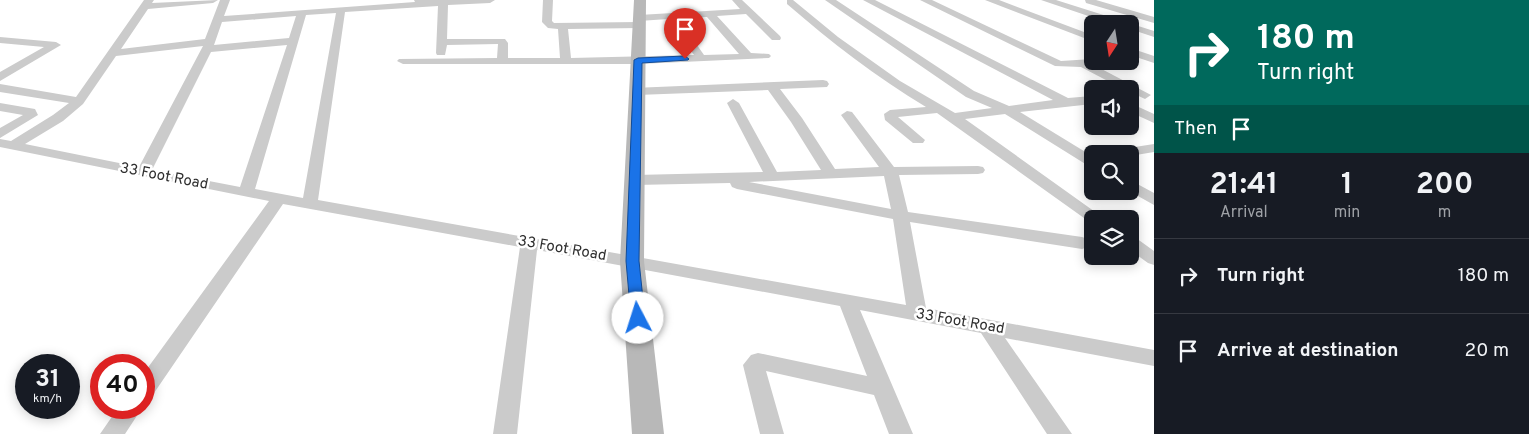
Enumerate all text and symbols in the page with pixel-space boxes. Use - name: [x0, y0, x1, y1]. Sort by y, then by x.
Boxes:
- pin: [664, 8, 706, 59]
- icon: arrive: [671, 15, 699, 43]
- north arrow: [1084, 15, 1139, 70]
- map controls: [1084, 15, 1139, 265]
- text: 180 m: [1257, 17, 1355, 61]
- icon: right: [1174, 20, 1239, 85]
- text: Turn right: [1257, 60, 1354, 87]
- button: sound: [1084, 80, 1139, 135]
- icon: arrive: [1227, 115, 1255, 143]
- text: Then: [1174, 117, 1217, 141]
- button: search: [1084, 145, 1139, 200]
- street label: 33 Foot Road: [118, 159, 210, 195]
- text: 21:41: [1209, 167, 1278, 204]
- text: 1: [1341, 167, 1353, 204]
- text: 200: [1416, 167, 1474, 204]
- text: Arrival: [1220, 203, 1268, 223]
- text: min: [1334, 203, 1360, 223]
- text: m: [1438, 203, 1451, 223]
- button: layers: [1084, 210, 1139, 265]
- street label: 33 Foot Road: [516, 232, 608, 266]
- icon: right: [1174, 262, 1202, 290]
- text: Turn right: [1217, 264, 1305, 288]
- text: 180 m: [1458, 264, 1509, 288]
- position arrow: [611, 291, 663, 343]
- street label: 33 Foot Road: [914, 305, 1006, 339]
- icon: arrive: [1174, 337, 1202, 365]
- text: Arrive at destination: [1217, 339, 1398, 363]
- text: 20 m: [1465, 339, 1509, 363]
- speed limit sign: 40: [90, 354, 155, 419]
- text: 31: [35, 364, 60, 396]
- text: km/h: [33, 391, 62, 407]

